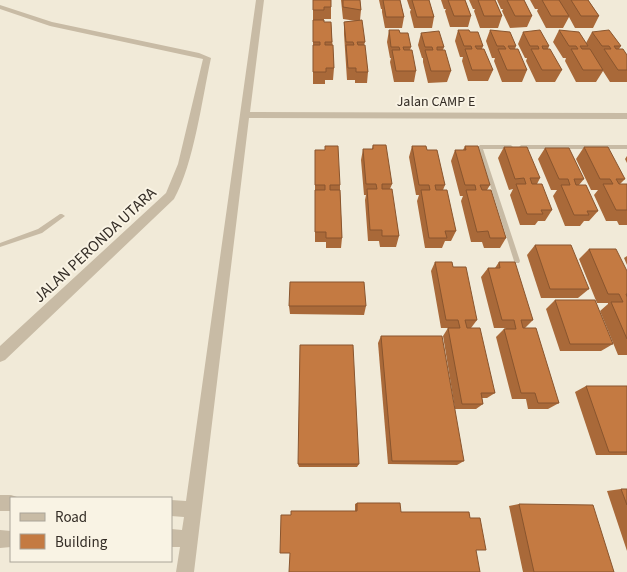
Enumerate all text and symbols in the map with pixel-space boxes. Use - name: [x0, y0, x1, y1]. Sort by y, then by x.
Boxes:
- street label: Jalan CAMP E: [397, 92, 475, 112]
- street label: JALAN PERONDA UTARA: [29, 182, 161, 308]
- legend: [10, 497, 172, 562]
- text: Road: [55, 507, 87, 528]
- text: Building: [55, 532, 108, 553]

